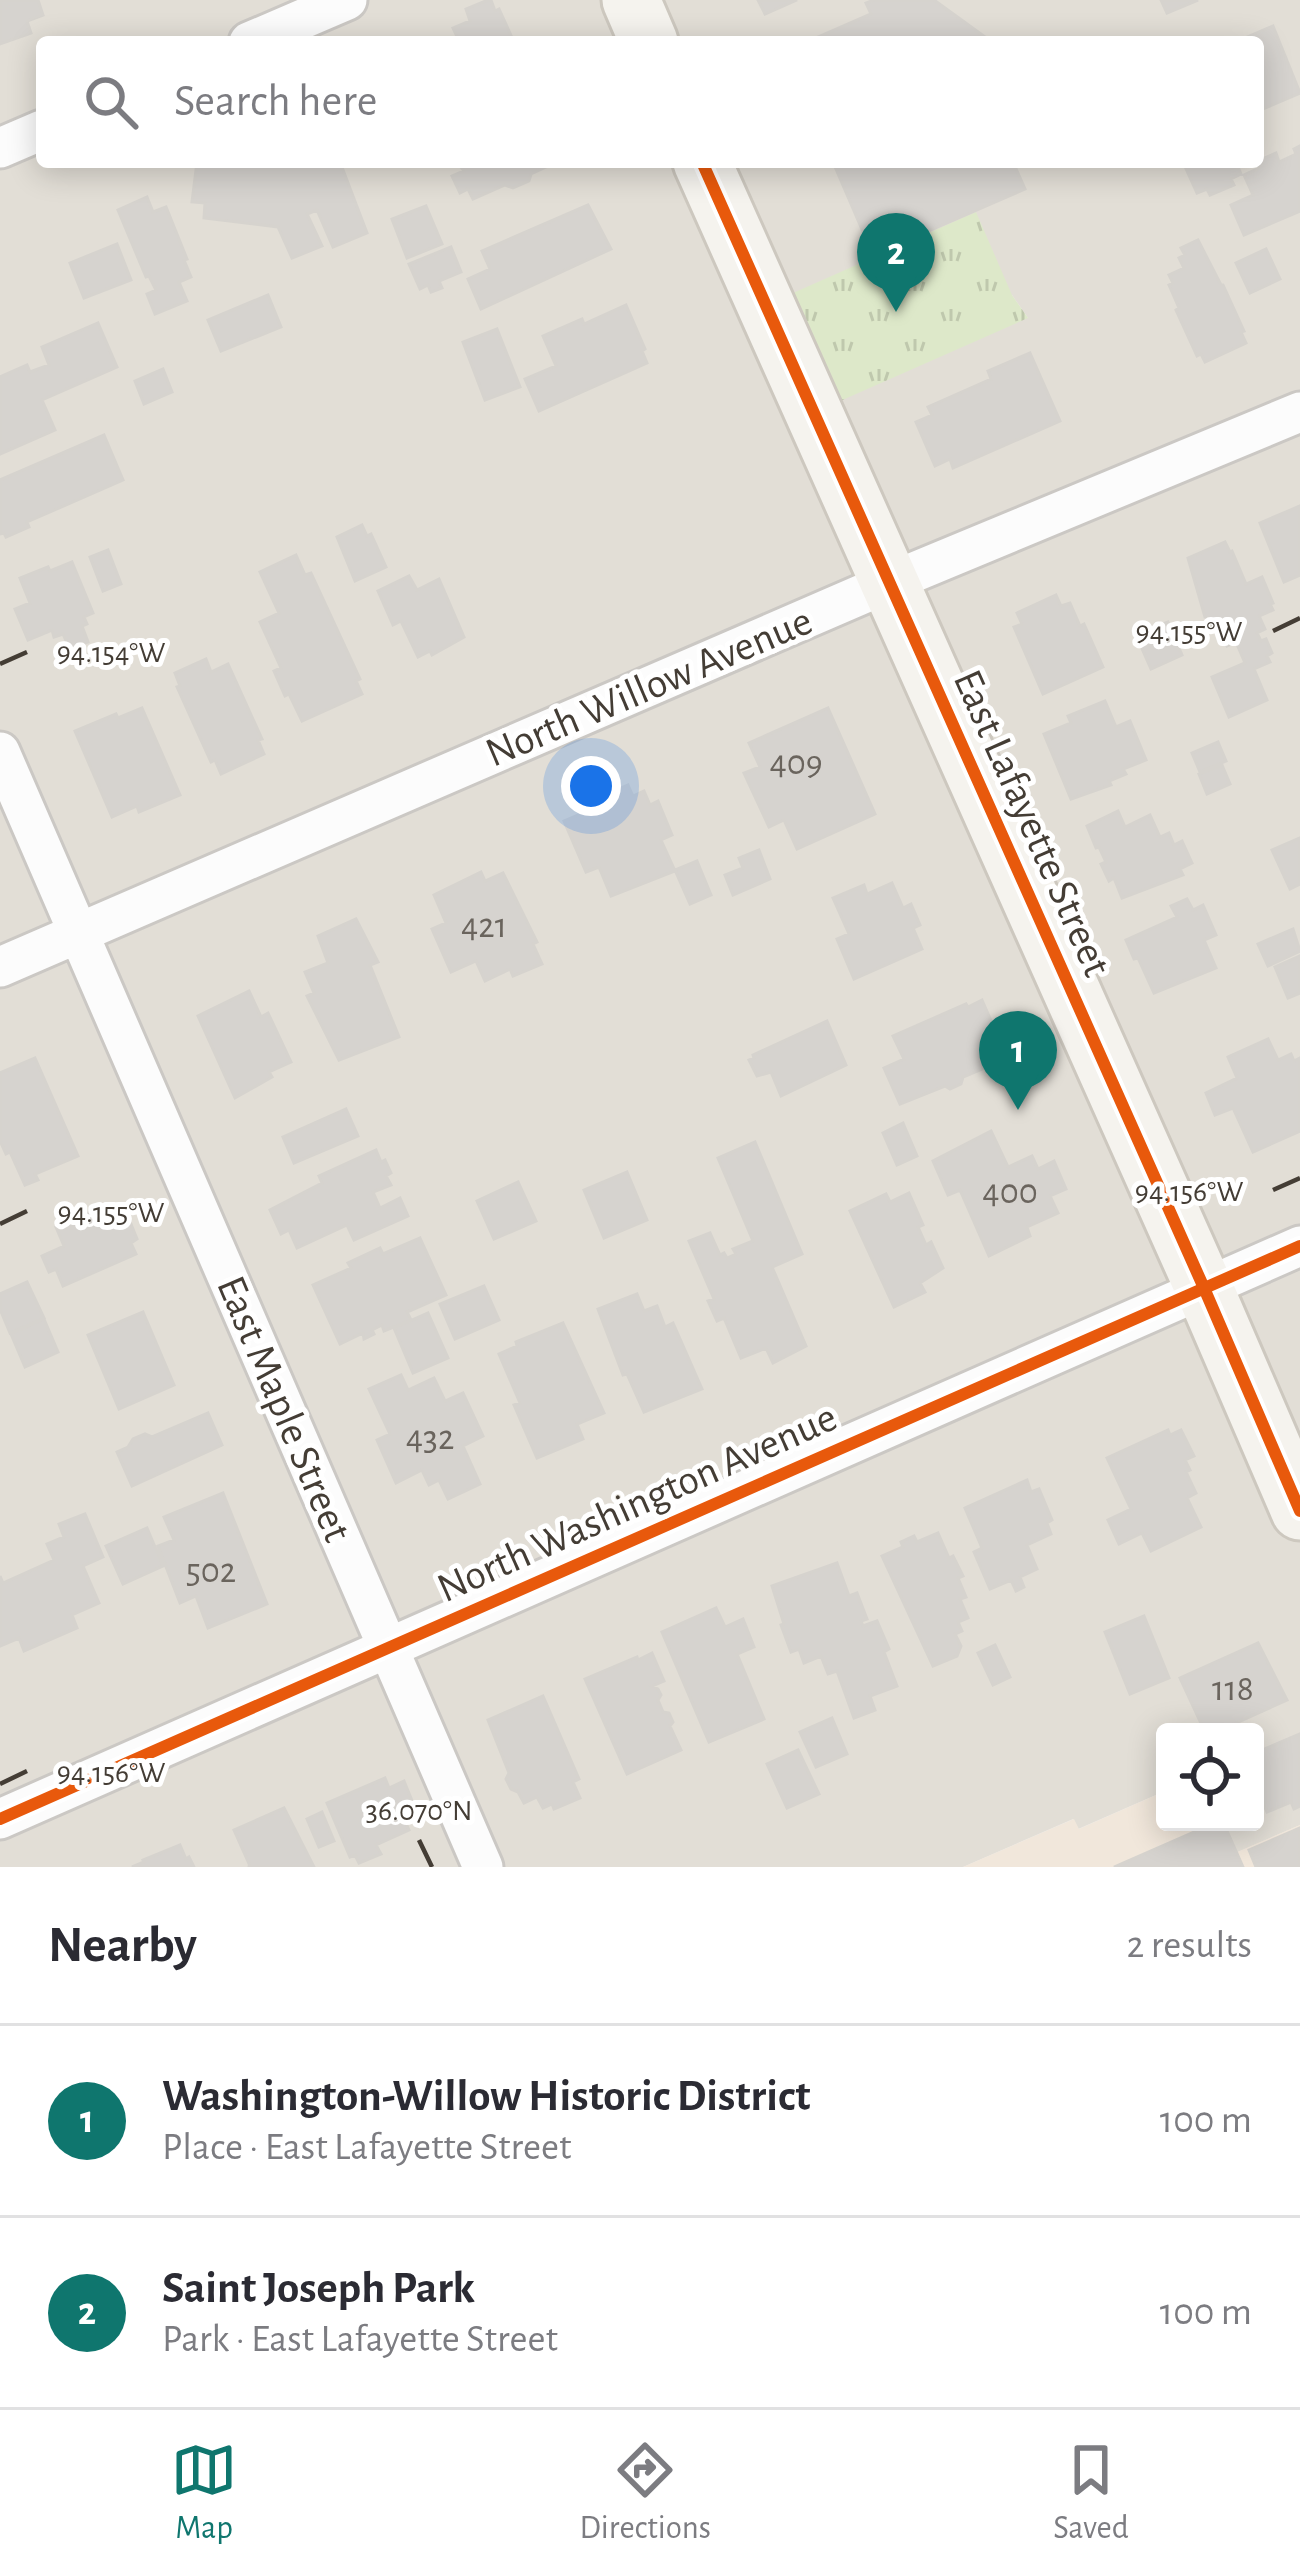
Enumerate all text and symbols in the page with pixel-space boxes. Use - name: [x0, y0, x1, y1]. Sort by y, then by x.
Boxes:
- search box: [36, 36, 1264, 168]
- icon: search: [78, 69, 144, 135]
- text: Search here: [174, 79, 377, 124]
- pin: 2: [857, 213, 935, 312]
- street label: North Willow Avenue: [480, 599, 818, 775]
- text: 94.155°W: [1136, 617, 1243, 647]
- text: 94.154°W: [57, 638, 166, 668]
- street label: East Lafayette Street: [946, 664, 1118, 982]
- house number: 409: [769, 745, 823, 781]
- your location: [561, 756, 621, 816]
- house number: 421: [461, 908, 507, 944]
- pin: 1: [979, 1011, 1057, 1110]
- house number: 400: [982, 1174, 1038, 1210]
- text: 94.156°W: [1135, 1177, 1243, 1207]
- text: 94.155°W: [58, 1198, 165, 1228]
- street label: East Maple Street: [209, 1270, 359, 1548]
- street label: North Washington Avenue: [431, 1396, 843, 1610]
- house number: 432: [406, 1420, 454, 1456]
- house number: 502: [186, 1553, 236, 1589]
- house number: 118: [1212, 1671, 1254, 1707]
- map controls: [1156, 1723, 1264, 1831]
- button: locate: [1156, 1723, 1264, 1831]
- text: 94.156°W: [57, 1758, 165, 1788]
- text: 36.070°N: [366, 1796, 472, 1826]
- text: Nearby: [48, 1920, 197, 1971]
- text: 2 results: [1126, 1926, 1252, 1965]
- text: Washington-Willow Historic District: [162, 2074, 811, 2119]
- text: 1: [80, 2101, 94, 2140]
- text: 100 m: [1160, 2101, 1252, 2140]
- text: Place · East Lafayette Street: [162, 2128, 571, 2167]
- text: Saint Joseph Park: [162, 2266, 475, 2311]
- text: 2: [78, 2293, 96, 2332]
- text: 100 m: [1160, 2293, 1252, 2332]
- text: Park · East Lafayette Street: [162, 2320, 558, 2359]
- tab: Map: [171, 2437, 237, 2549]
- tab: Directions: [579, 2437, 711, 2549]
- tab: Saved: [1053, 2437, 1129, 2549]

